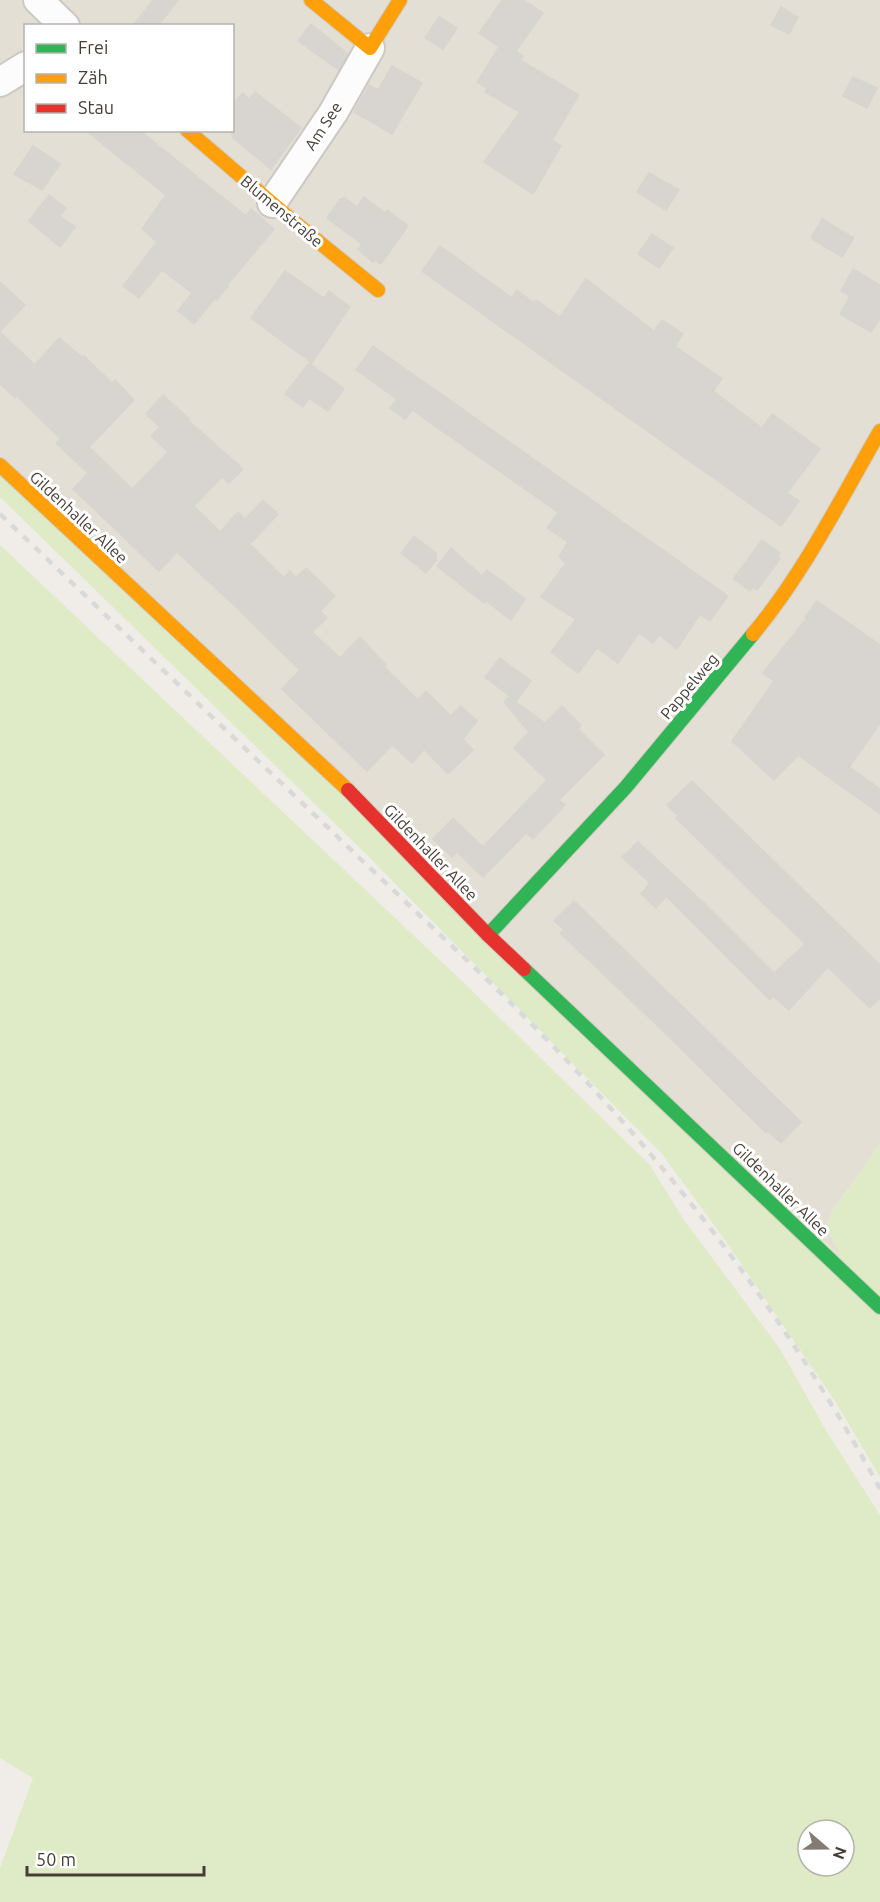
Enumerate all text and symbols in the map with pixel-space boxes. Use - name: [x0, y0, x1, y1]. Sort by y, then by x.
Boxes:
- legend: [24, 24, 234, 132]
- text: Frei: [78, 37, 108, 57]
- text: Zäh: [78, 67, 108, 87]
- text: Stau: [78, 97, 114, 117]
- street label: Am See: [301, 98, 345, 154]
- street label: Blumenstraße: [237, 172, 327, 250]
- street label: Gildenhaller Allee: [27, 467, 131, 567]
- street label: Pappelweg: [656, 650, 722, 722]
- street label: Gildenhaller Allee: [380, 800, 482, 904]
- street label: Gildenhaller Allee: [729, 1138, 833, 1240]
- north arrow: [796, 1818, 856, 1878]
- scale bar: [27, 1839, 204, 1877]
- text: N: [830, 1844, 851, 1862]
- text: 50 m: [36, 1849, 76, 1869]

